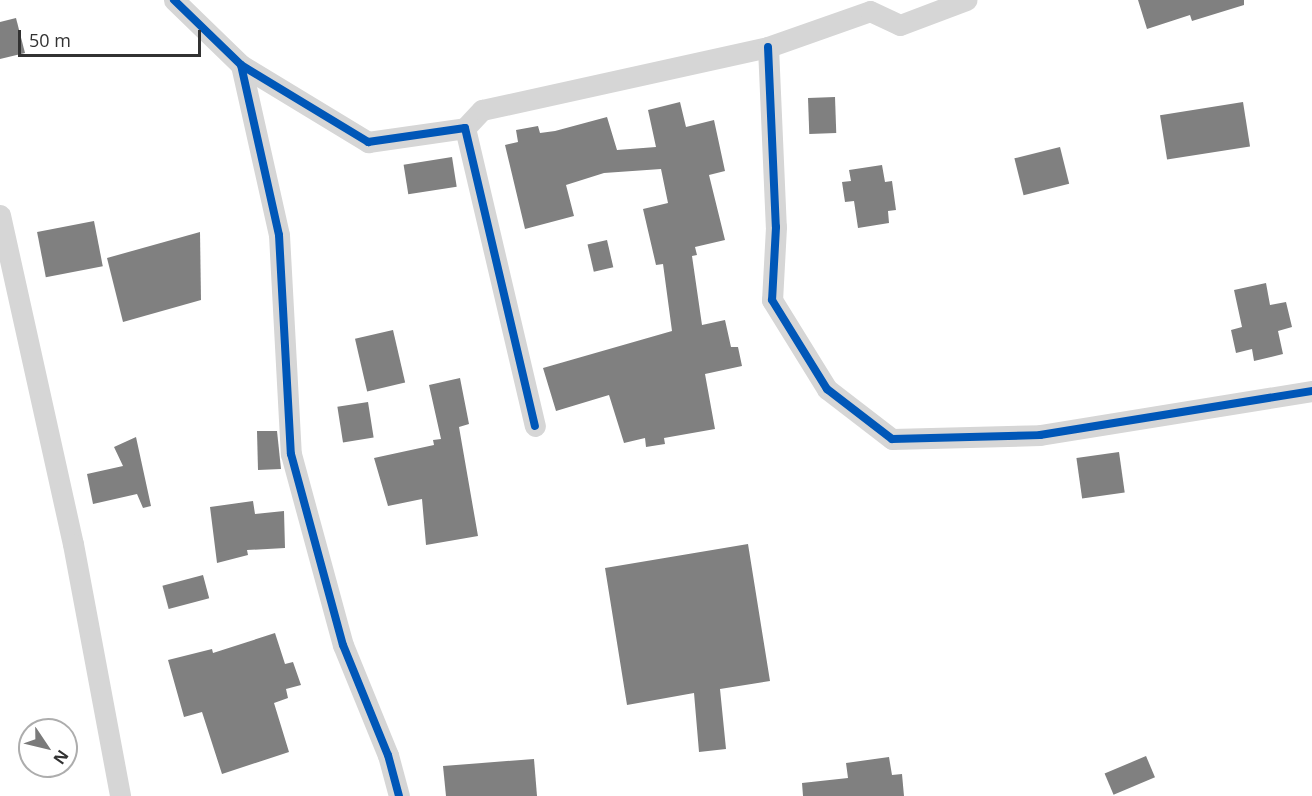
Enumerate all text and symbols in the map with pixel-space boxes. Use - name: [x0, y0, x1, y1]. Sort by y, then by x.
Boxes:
- scale bar: [21, 18, 204, 56]
- text: 50 m: [29, 28, 71, 52]
- north arrow: [18, 718, 78, 778]
- text: N: [48, 746, 74, 769]

